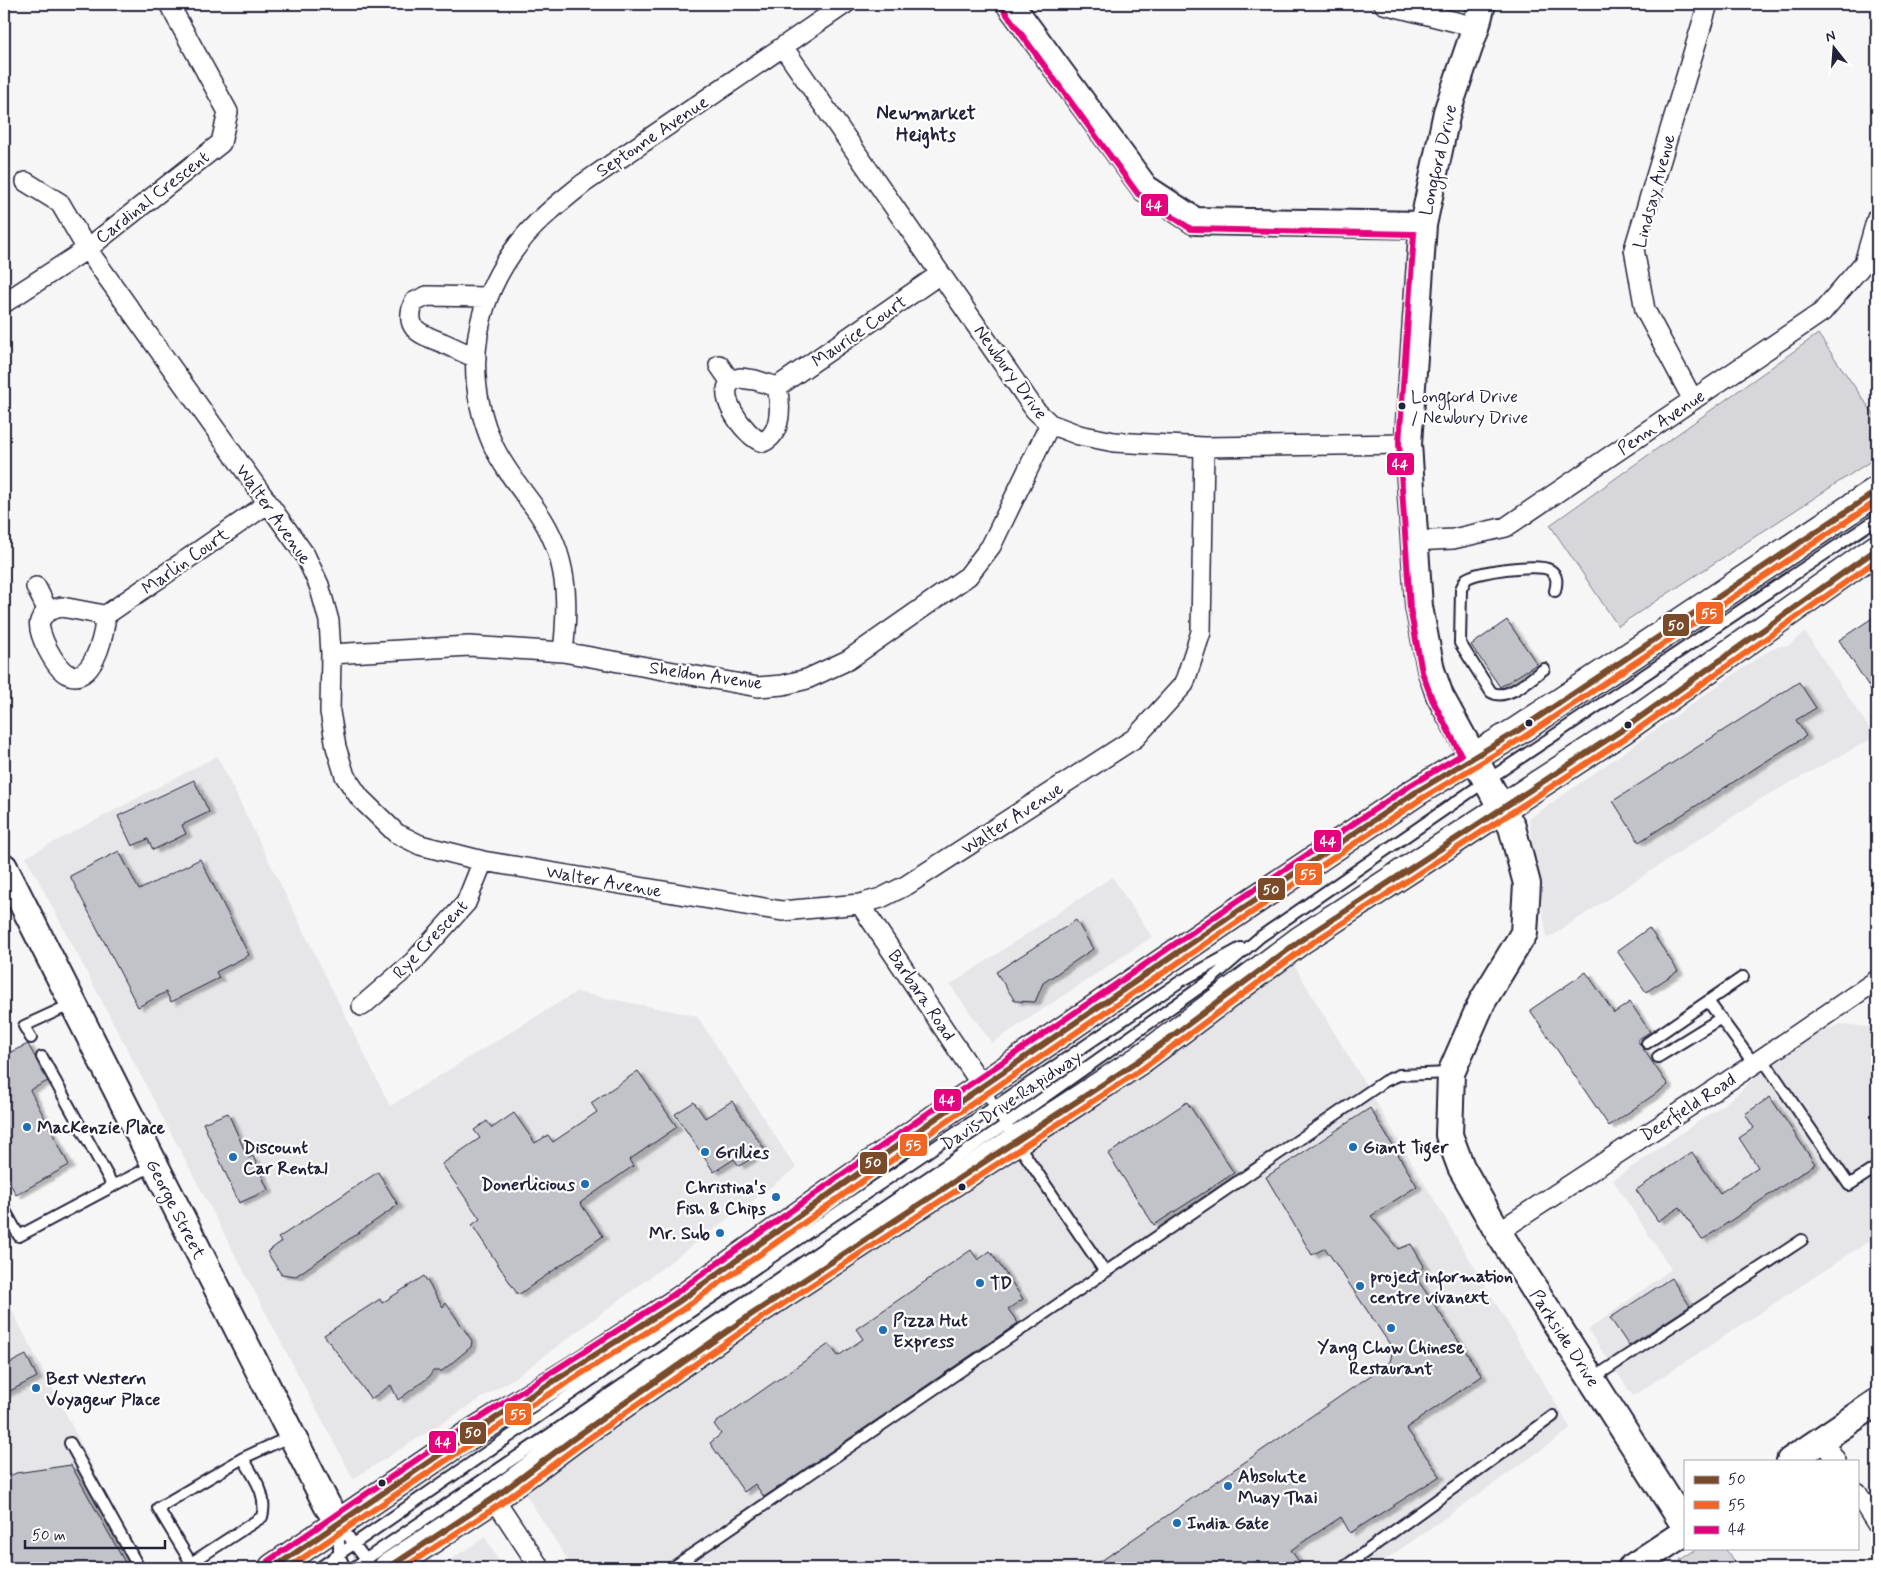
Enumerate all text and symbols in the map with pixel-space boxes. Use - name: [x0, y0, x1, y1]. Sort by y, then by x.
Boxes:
- north arrow: [1808, 22, 1858, 72]
- text: N: [1823, 27, 1838, 46]
- street label: Septonne Avenue: [592, 90, 714, 183]
- district label: Newmarket Heights: [876, 101, 976, 149]
- street label: Longford Drive: [1415, 102, 1465, 219]
- street label: Lindsay Avenue: [1628, 131, 1682, 251]
- street label: Cardinal Crescent: [91, 146, 215, 250]
- line badge: 44: [1140, 193, 1169, 217]
- text: 44: [1146, 197, 1163, 215]
- street label: Maurice Court: [807, 290, 912, 373]
- street label: Newbury Drive: [968, 320, 1053, 425]
- street label: Penn Avenue: [1613, 385, 1710, 461]
- place label: Longford Drive / Newbury Drive: [1411, 386, 1528, 429]
- marker: Longford Drive / Newbury Drive: [1397, 401, 1407, 411]
- line badge: 44: [1386, 452, 1415, 476]
- text: 44: [1392, 456, 1409, 474]
- street label: Walter Avenue: [230, 460, 317, 569]
- street label: Marlin Court: [137, 523, 234, 601]
- line badge: 55: [1695, 601, 1724, 625]
- text: 55: [1701, 605, 1717, 623]
- line badge: 50: [1662, 613, 1690, 637]
- text: 50: [1668, 617, 1684, 635]
- street label: Sheldon Avenue: [648, 656, 764, 696]
- unlabelled marker: [1524, 718, 1534, 728]
- unlabelled marker: [1623, 720, 1633, 730]
- street label: Walter Avenue: [957, 777, 1068, 861]
- line badge: 44: [1313, 829, 1342, 853]
- text: 44: [1320, 833, 1337, 851]
- street label: Walter Avenue: [544, 860, 664, 904]
- line badge: 55: [1294, 862, 1323, 886]
- text: 55: [1300, 866, 1316, 884]
- line badge: 50: [1257, 877, 1286, 901]
- text: 50: [1263, 881, 1279, 899]
- street label: Rye Crescent: [388, 895, 474, 984]
- street label: Barbara Road: [882, 945, 961, 1046]
- street label: Davis Drive Rapidway: [937, 1045, 1086, 1157]
- street label: Deerfield Road: [1636, 1068, 1741, 1148]
- line badge: 44: [933, 1088, 962, 1112]
- text: 44: [939, 1092, 956, 1110]
- place label: MacKenzie Place: [37, 1116, 166, 1140]
- marker: MacKenzie Place: [21, 1121, 33, 1133]
- line badge: 55: [899, 1133, 928, 1157]
- place label: Discount Car Rental: [243, 1136, 328, 1181]
- place label: Giant Tiger: [1363, 1136, 1449, 1162]
- text: 55: [905, 1137, 921, 1155]
- place label: Grillies: [715, 1141, 769, 1165]
- marker: Giant Tiger: [1347, 1141, 1359, 1153]
- marker: Grillies: [699, 1146, 711, 1158]
- marker: Discount Car Rental: [227, 1151, 239, 1163]
- line badge: 50: [859, 1151, 888, 1175]
- text: 50: [865, 1154, 881, 1172]
- street label: George Street: [139, 1155, 211, 1264]
- place label: Donerlicious: [481, 1173, 575, 1197]
- place label: Christina's Fish & Chips: [676, 1176, 766, 1221]
- marker: Donerlicious: [579, 1178, 591, 1190]
- unlabelled marker: [957, 1182, 967, 1192]
- marker: Christina's Fish & Chips: [770, 1191, 782, 1203]
- place label: Mr. Sub: [649, 1222, 710, 1246]
- marker: Mr. Sub: [714, 1227, 726, 1239]
- place label: project information centre vivanext: [1370, 1265, 1513, 1310]
- place label: TD: [990, 1272, 1012, 1296]
- marker: TD: [974, 1277, 986, 1289]
- marker: project information centre vivanext: [1354, 1280, 1366, 1292]
- street label: Parkside Drive: [1524, 1285, 1605, 1392]
- place label: Pizza Hut Express: [893, 1309, 968, 1354]
- marker: Yang Chow Chinese Restaurant: [1385, 1322, 1397, 1334]
- marker: Pizza Hut Express: [877, 1324, 889, 1336]
- place label: Yang Chow Chinese Restaurant: [1318, 1336, 1465, 1381]
- place label: Best Western Voyageur Place: [46, 1367, 160, 1414]
- marker: Best Western Voyageur Place: [30, 1382, 42, 1394]
- line badge: 55: [504, 1402, 532, 1426]
- text: 55: [510, 1406, 526, 1424]
- line badge: 50: [459, 1421, 487, 1445]
- text: 50: [465, 1424, 481, 1442]
- line badge: 44: [428, 1430, 457, 1454]
- text: 44: [435, 1434, 452, 1452]
- legend: [1684, 1460, 1858, 1550]
- place label: Absolute Muay Thai: [1238, 1465, 1318, 1510]
- text: 50: [1728, 1470, 1746, 1490]
- unlabelled marker: [377, 1478, 387, 1488]
- marker: Absolute Muay Thai: [1222, 1480, 1234, 1492]
- text: 55: [1728, 1496, 1745, 1516]
- place label: India Gate: [1187, 1512, 1269, 1536]
- scale bar: [25, 1517, 165, 1549]
- marker: India Gate: [1171, 1517, 1183, 1529]
- text: 44: [1728, 1520, 1746, 1540]
- text: 50 m: [32, 1526, 66, 1546]

